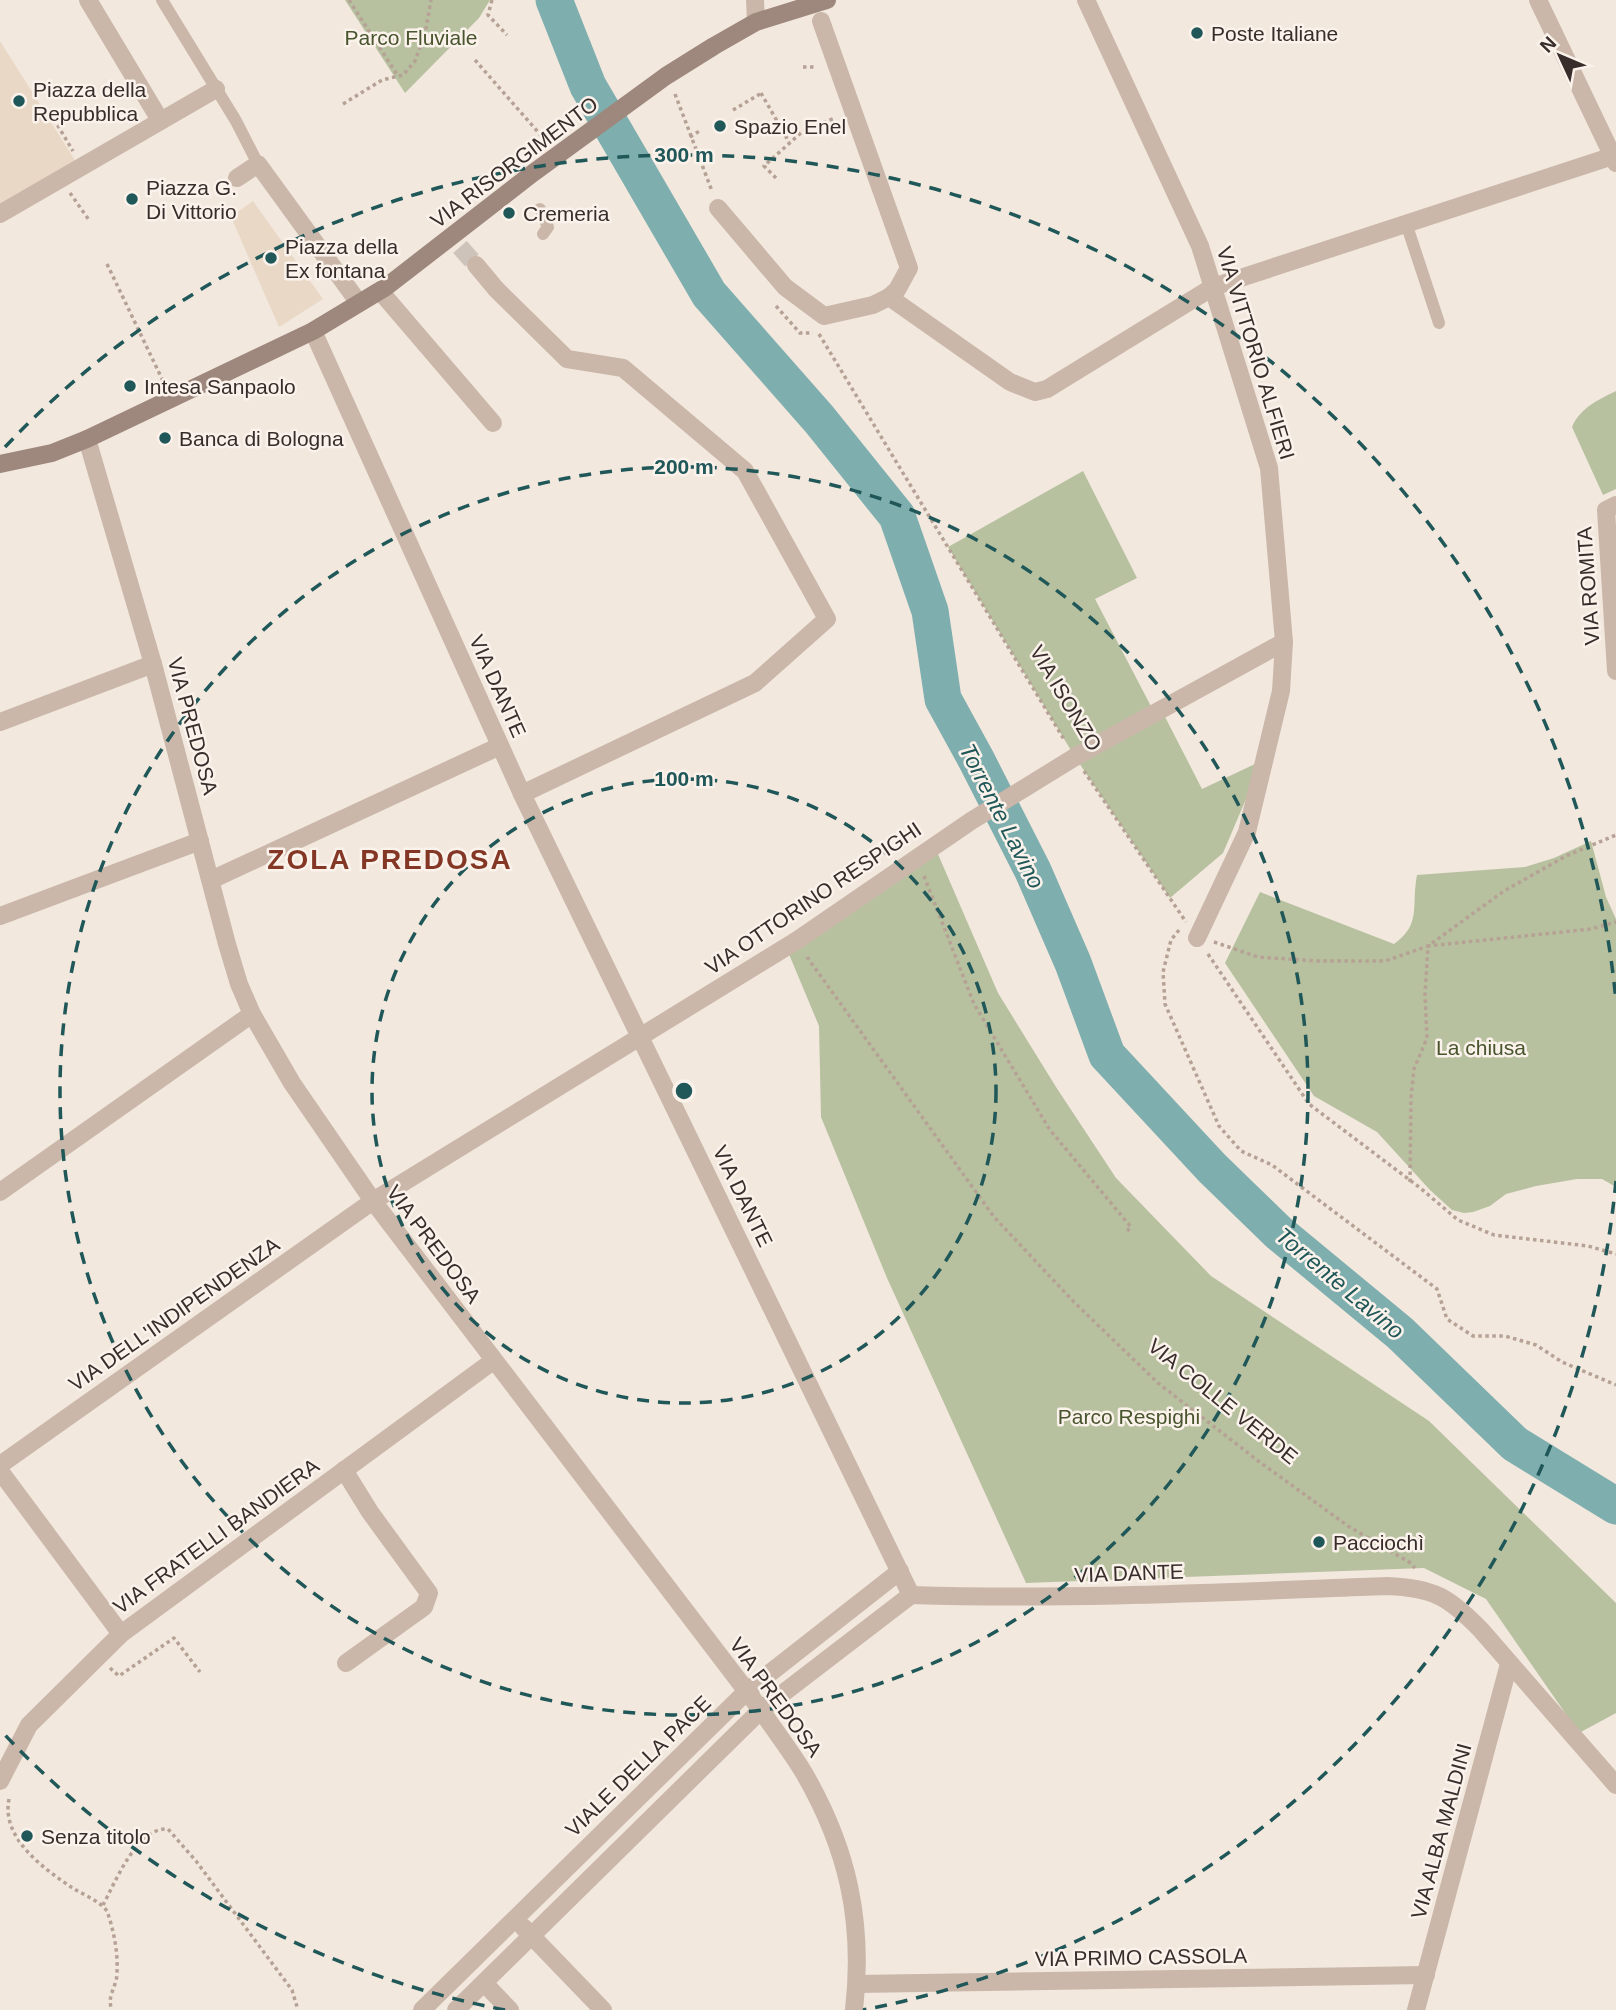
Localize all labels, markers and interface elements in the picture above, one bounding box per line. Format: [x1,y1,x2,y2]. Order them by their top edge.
north arrow [1525,21,1595,91]
place label: Poste Italiane [1211,22,1338,45]
marker: Poste Italiane [1189,25,1205,41]
park label: Parco Fluviale [344,26,478,49]
text: N [1536,32,1560,57]
place label: Piazza della Repubblica [33,78,147,125]
street label: VIA RISORGIMENTO [426,92,602,232]
marker: Piazza della Repubblica [11,93,27,109]
place label: Spazio Enel [734,115,846,138]
marker: Spazio Enel [712,118,728,134]
text: 300 m [654,143,714,166]
place label: Piazza G. Di Vittorio [146,176,237,223]
marker: Piazza G. Di Vittorio [124,191,140,207]
place label: Cremeria [523,202,610,225]
marker: Cremeria [501,205,517,221]
place label: Piazza della Ex fontana [285,235,399,282]
street label: VIA VITTORIO ALFIERI [1213,244,1299,462]
marker: Piazza della Ex fontana [263,250,279,266]
place label: Intesa Sanpaolo [144,375,296,398]
marker: Intesa Sanpaolo [122,378,138,394]
place label: Banca di Bologna [179,427,344,450]
marker: Banca di Bologna [157,430,173,446]
text: 200 m [654,455,714,478]
street label: VIA ROMITA [1572,526,1604,646]
street label: VIA DANTE [465,631,531,741]
street label: VIA ISONZO [1025,641,1107,755]
street label: VIA PREDOSA [164,655,222,797]
water label: Torrente Lavino [954,739,1050,893]
text: 100 m [654,767,714,790]
street label: VIA OTTORINO RESPIGHI [701,817,925,979]
district label: ZOLA PREDOSA [267,844,513,875]
park label: La chiusa [1436,1036,1526,1059]
centre of rings [672,1079,696,1103]
street label: VIA DANTE [709,1142,777,1250]
street label: VIA PREDOSA [382,1181,486,1307]
water label: Torrente Lavino [1271,1222,1409,1344]
street label: VIA DELL'INDIPENDENZA [64,1232,284,1396]
street label: VIA COLLE VERDE [1144,1334,1302,1468]
park label: Parco Respighi [1058,1405,1200,1428]
street label: VIA FRATELLI BANDIERA [109,1454,323,1618]
place label: Pacciochì [1333,1531,1424,1554]
marker: Pacciochì [1311,1534,1327,1550]
street label: VIA DANTE [1074,1560,1184,1586]
street label: VIA PREDOSA [725,1633,827,1761]
street label: VIALE DELLA PACE [561,1691,715,1841]
street label: VIA ALBA MALDINI [1406,1741,1476,1921]
place label: Senza titolo [41,1825,151,1848]
marker: Senza titolo [19,1828,35,1844]
street label: VIA PRIMO CASSOLA [1035,1944,1247,1970]

